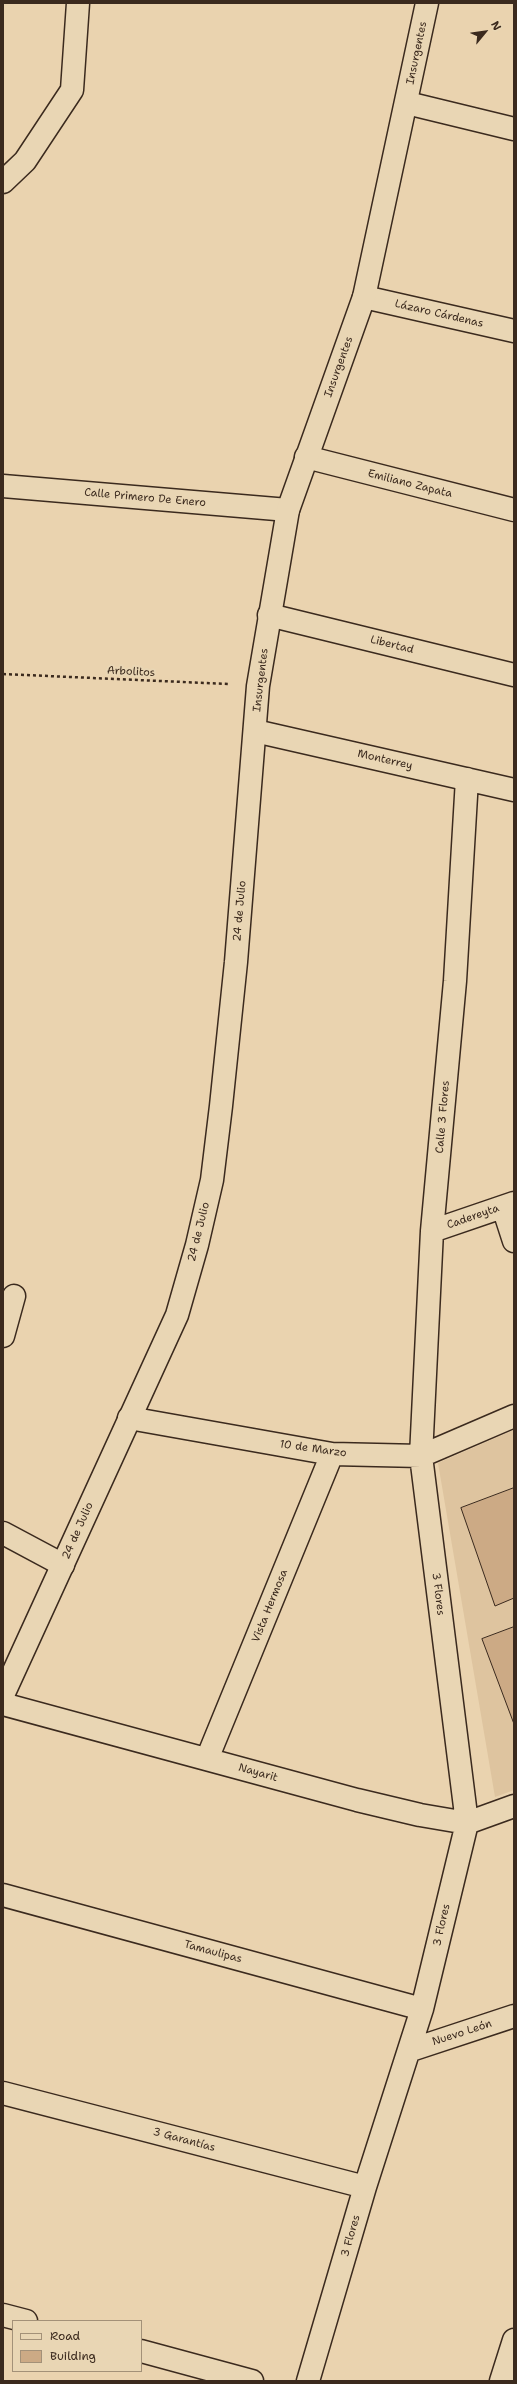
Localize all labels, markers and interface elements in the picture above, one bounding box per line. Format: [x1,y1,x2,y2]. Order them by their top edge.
north arrow [465,12,505,52]
text: N [487,18,505,33]
street label: Insurgentes [404,20,430,86]
street label: Lázaro Cárdenas [393,297,485,331]
street label: Insurgentes [322,335,356,399]
street label: Emiliano Zapata [366,467,454,501]
street label: Calle Primero De Enero [84,486,206,510]
street label: Libertad [369,633,415,657]
street label: Insurgentes [251,647,271,713]
street label: Arbolitos [106,664,156,680]
street label: Monterrey [356,747,414,773]
street label: 24 de Julio [231,880,249,942]
street label: Calle 3 Flores [433,1080,453,1154]
street label: 24 de Julio [185,1201,213,1263]
street label: Cadereyta [445,1202,501,1232]
street label: 10 de Marzo [279,1438,347,1460]
street label: 24 de Julio [60,1500,96,1562]
street label: Vista Hermosa [249,1568,291,1644]
street label: 3 Flores [429,1572,447,1616]
street label: Nayarit [237,1761,279,1785]
street label: 3 Flores [431,1902,453,1948]
street label: Tamaulipas [182,1938,244,1966]
street label: Nuevo León [430,2017,494,2049]
street label: 3 Garantías [151,2125,217,2155]
street label: 3 Flores [339,2213,363,2259]
legend [12,2320,142,2372]
text: Road [50,2328,80,2344]
text: Building [50,2348,96,2364]

